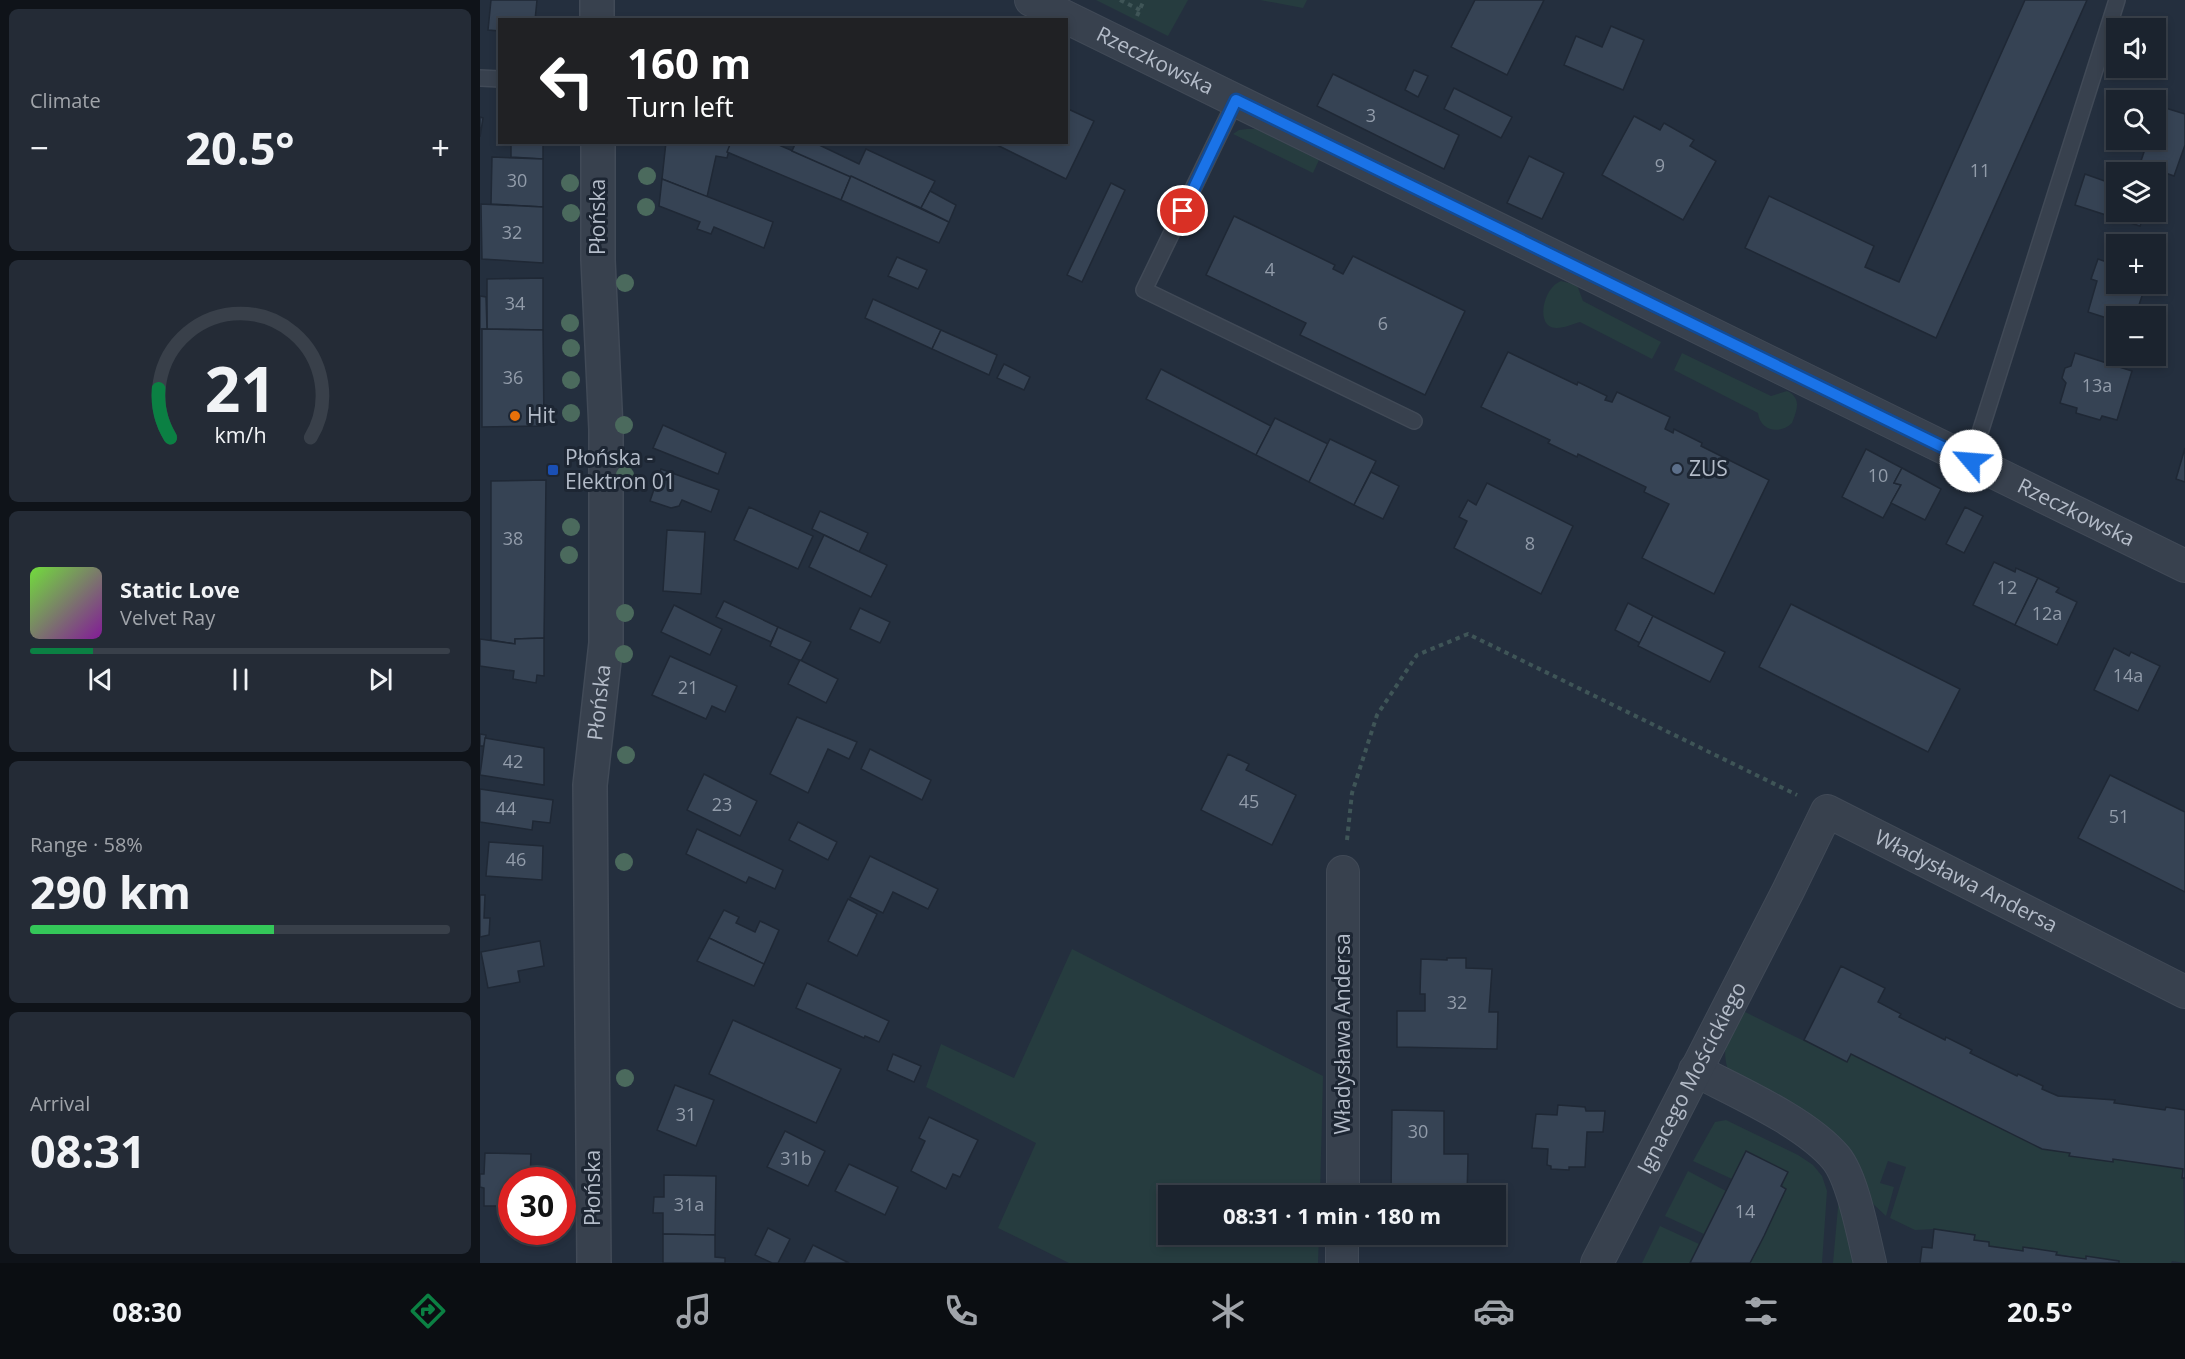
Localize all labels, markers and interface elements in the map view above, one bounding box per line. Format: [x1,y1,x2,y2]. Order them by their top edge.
map controls [2106,18,2166,366]
button: sound [2106,18,2166,78]
street label: Rzeczkowska [1092,19,1219,100]
text: 160 m [627,34,751,91]
icon: left [528,42,606,120]
text: Climate [30,87,101,114]
text: Turn left [627,88,734,125]
button: search [2106,90,2166,150]
house number: 3 [1366,103,1376,127]
text: 20.5° [185,117,295,178]
text: − [30,125,49,170]
text: + [431,125,450,170]
house number: 9 [1655,153,1665,177]
house number: 11 [1970,158,1990,182]
button: layers [2106,162,2166,222]
house number: 30 [507,168,527,192]
street label: Płońska [583,179,611,255]
pin [1157,185,1208,236]
icon: arrive [1166,194,1199,227]
house number: 32 [502,220,522,244]
button: + [2106,234,2166,294]
house number: 4 [1265,257,1275,281]
house number: 34 [505,291,525,315]
button: − [2106,306,2166,366]
house number: 6 [1378,311,1388,335]
text: 21 [204,345,276,430]
house number: 36 [503,365,523,389]
house number: 13a [2082,373,2112,397]
place label: Hit [527,401,555,429]
marker: Hit [508,409,522,423]
text: km/h [214,420,266,449]
position arrow [1939,429,2003,493]
place label: Płońska - Elektron 01 [565,443,676,495]
place label: ZUS [1689,454,1728,482]
marker: ZUS [1670,462,1684,476]
marker: Płońska - Elektron 01 [546,463,560,477]
house number: 10 [1868,463,1888,487]
street label: Rzeczkowska [2013,471,2140,552]
house number: 38 [503,526,523,550]
house number: 8 [1525,531,1535,555]
text: Static Love [120,574,240,604]
house number: 12 [1997,575,2017,599]
house number: 12a [2032,601,2062,625]
text: Velvet Ray [120,604,215,631]
icon: previous [84,663,117,696]
icon: pause [224,663,257,696]
icon: next [364,663,397,696]
street label: Płońska [580,663,616,742]
house number: 14a [2113,663,2143,687]
house number: 21 [678,675,698,699]
house number: 42 [503,749,523,773]
house number: 45 [1239,789,1259,813]
house number: 23 [712,792,732,816]
house number: 44 [496,796,516,820]
house number: 51 [2109,804,2129,828]
street label: Władysława Andersa [1870,823,2063,938]
text: Range · 58% [30,831,143,858]
house number: 46 [506,847,526,871]
text: 290 km [30,861,191,922]
street label: Władysława Andersa [1328,933,1356,1135]
street label: Ignacego Mościckiego [1630,977,1752,1178]
house number: 32 [1447,990,1467,1014]
text: Arrival [30,1090,90,1117]
house number: 31 [676,1102,696,1126]
house number: 30 [1408,1119,1428,1143]
text: 08:31 [30,1120,146,1181]
house number: 31b [780,1146,812,1170]
street label: Płońska [578,1150,606,1226]
speed limit sign: 30 [498,1167,576,1245]
house number: 31a [674,1192,704,1216]
house number: 14 [1735,1199,1755,1223]
text: 08:31 · 1 min · 180 m [1223,1200,1441,1230]
icon: directions [407,1290,449,1332]
icon: music [673,1290,715,1332]
icon: phone [940,1290,982,1332]
icon: climate [1207,1290,1249,1332]
icon: car [1473,1290,1515,1332]
icon: filters [1740,1290,1782,1332]
text: 08:30 [112,1293,182,1330]
text: 20.5° [2007,1293,2073,1330]

